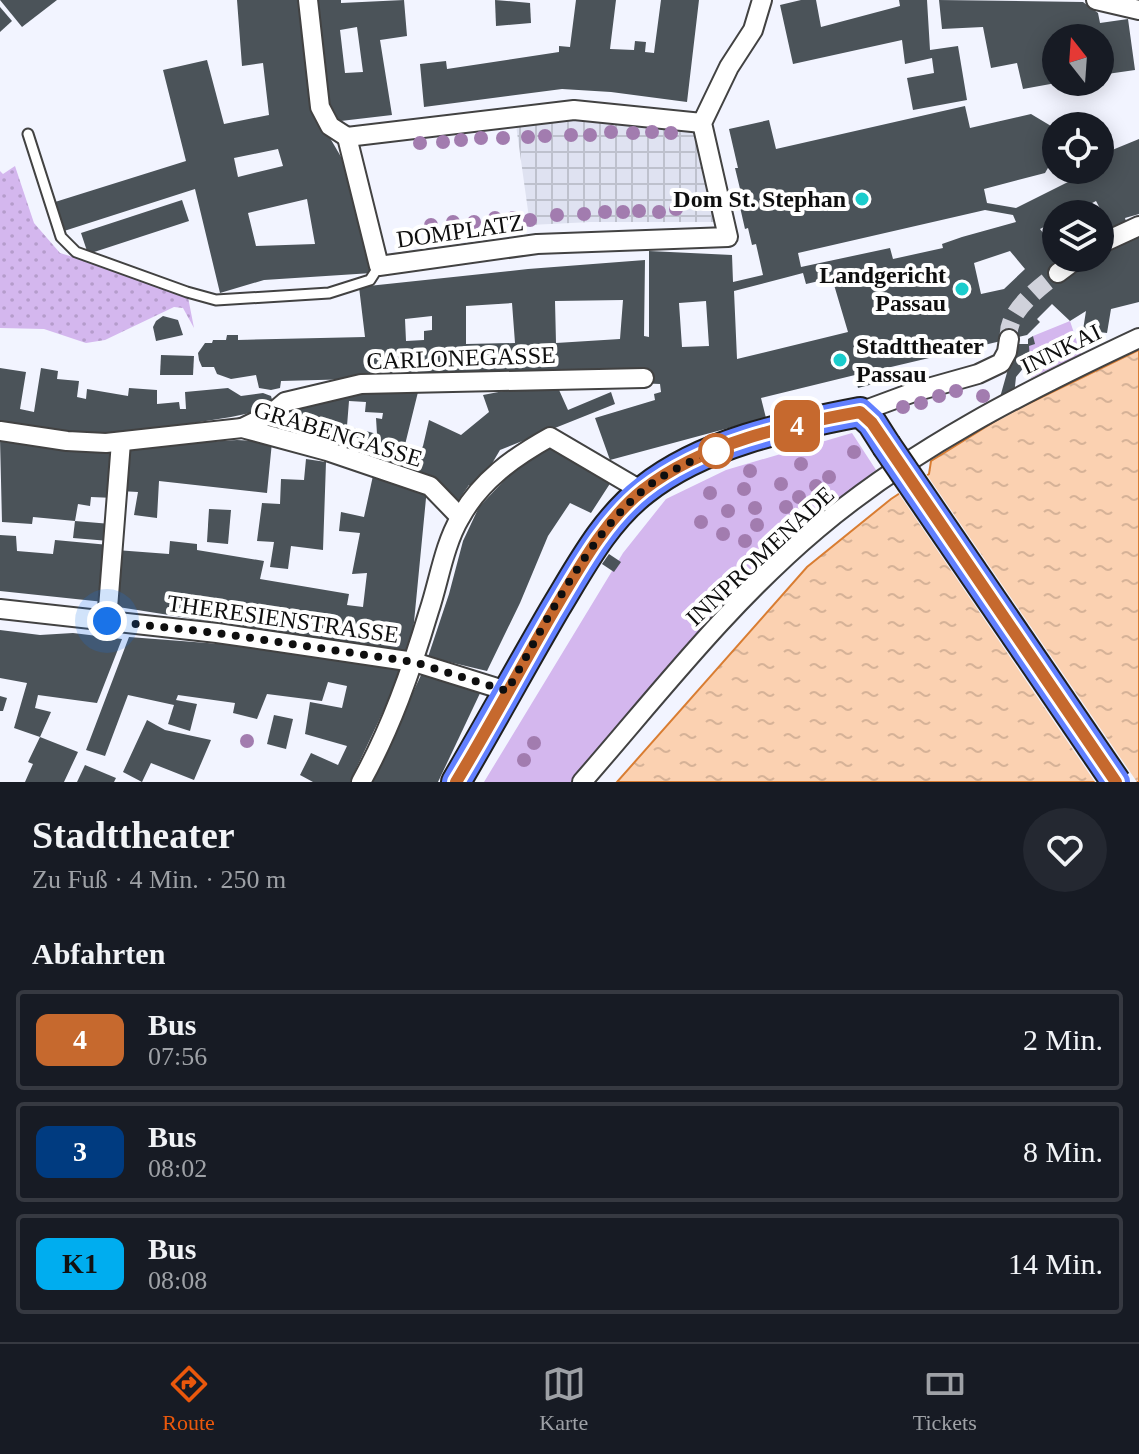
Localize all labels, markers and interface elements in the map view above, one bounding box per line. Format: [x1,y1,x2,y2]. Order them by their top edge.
north arrow [1042,24,1114,96]
map controls [1042,24,1114,272]
button: locate [1042,112,1114,184]
place label: Dom St. Stephan [673,186,846,212]
marker: Dom St. Stephan [853,190,871,208]
button: layers [1042,200,1114,272]
street label: DOMPLATZ [395,209,525,253]
place label: Landgericht Passau [819,262,946,316]
marker: Landgericht Passau [953,280,971,298]
street label: INNKAI [1017,319,1105,379]
place label: Stadttheater Passau [856,333,984,387]
street label: CARLONEGASSE [366,342,556,374]
marker: Stadttheater Passau [831,351,849,369]
street label: GRABENGASSE [251,396,425,472]
line badge: 4 [771,400,823,452]
text: 4 [790,410,804,441]
unlabelled marker [699,434,733,468]
street label: INNPROMENADE [681,481,839,631]
street label: THERESIENSTRASSE [166,590,400,648]
your location [87,601,127,641]
button: heart [1023,808,1107,892]
text: Stadttheater [32,814,235,856]
text: Zu Fuß · 4 Min. · 250 m [32,865,286,894]
text: Abfahrten [32,937,165,970]
text: Bus [148,1008,196,1041]
text: 2 Min. [1023,1023,1103,1056]
text: 4 [73,1024,87,1055]
text: 07:56 [148,1042,207,1071]
text: Bus [148,1120,196,1153]
text: 8 Min. [1023,1135,1103,1168]
text: 3 [73,1136,87,1167]
text: 08:02 [148,1154,207,1183]
text: Bus [148,1232,196,1265]
text: 14 Min. [1008,1247,1103,1280]
text: K1 [62,1248,98,1279]
text: 08:08 [148,1266,207,1295]
tab: Route [162,1362,215,1436]
tab: Karte [539,1362,588,1436]
tab: Tickets [913,1362,977,1436]

